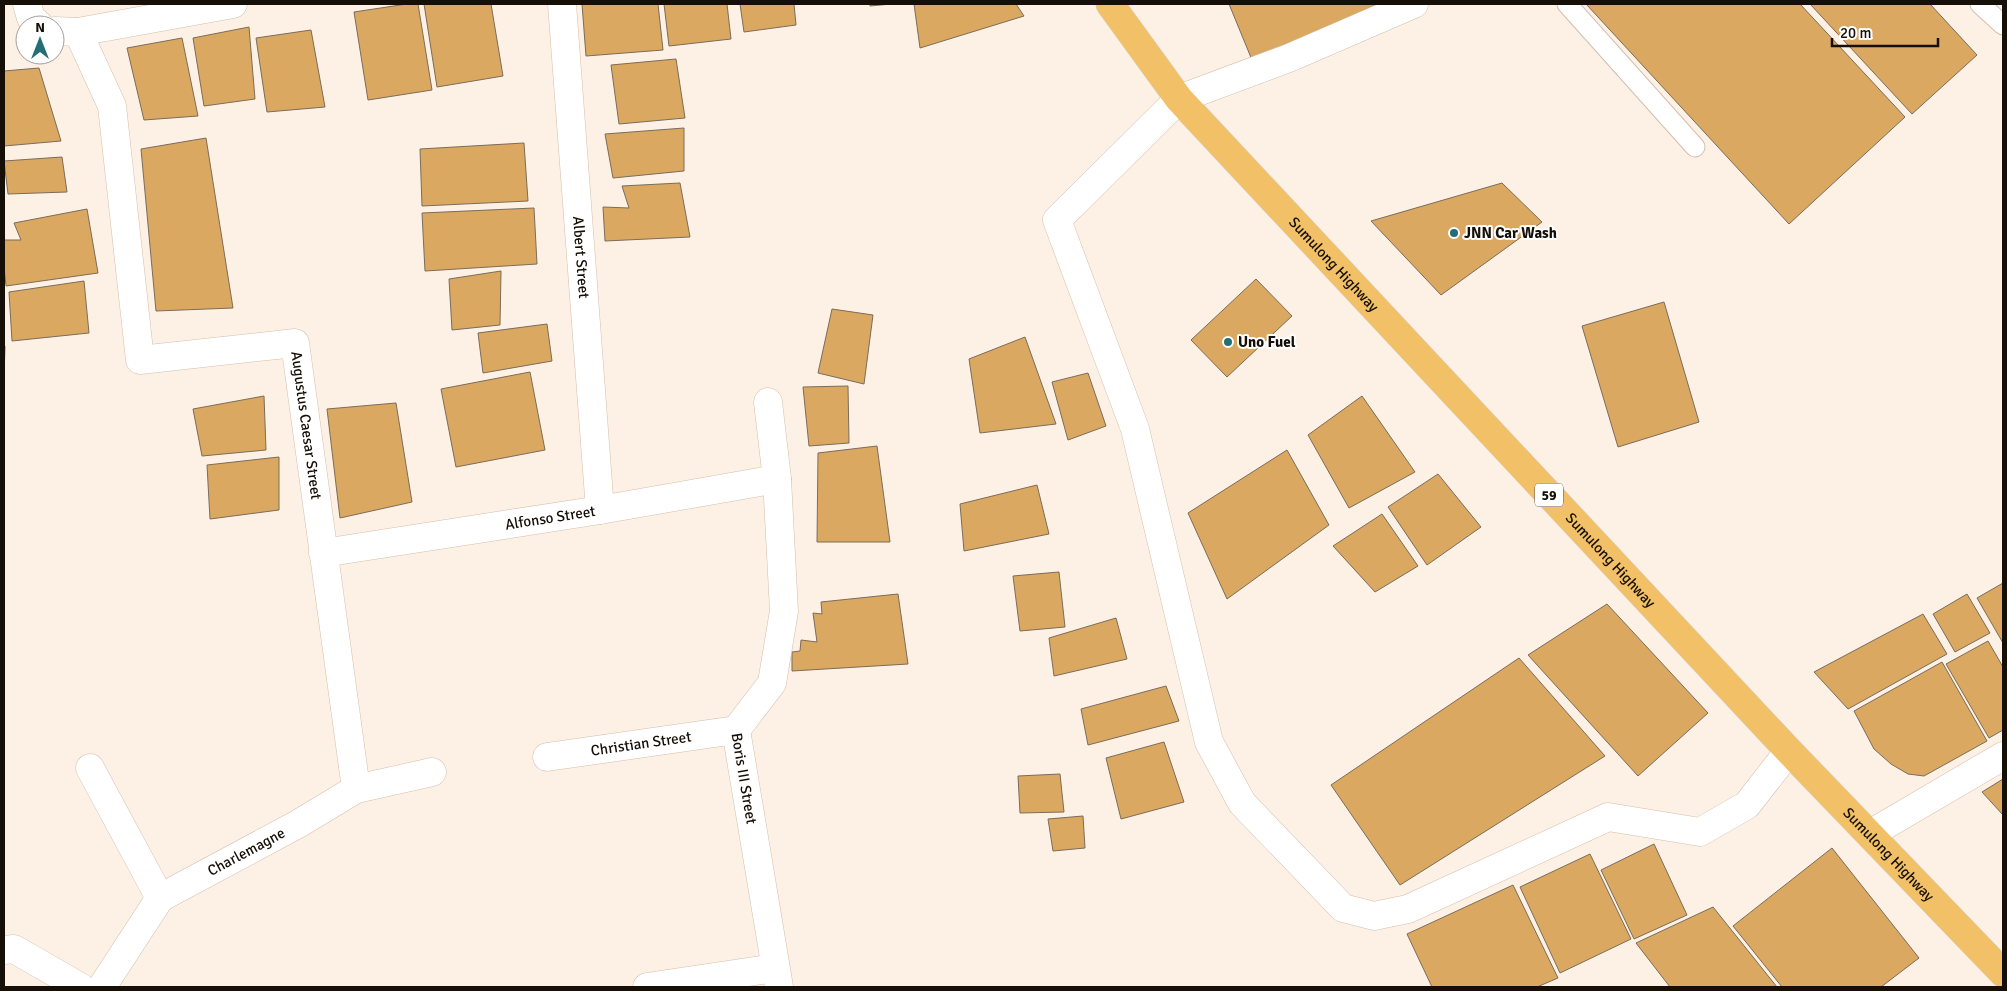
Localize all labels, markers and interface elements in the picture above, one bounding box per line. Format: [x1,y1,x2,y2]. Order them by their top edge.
north arrow [15,15,65,65]
scale bar [1832,15,1938,47]
text: N [35,19,45,36]
text: 20 m [1840,24,1871,42]
street label: Sumulong Highway [1285,213,1383,316]
street label: Albert Street [569,216,593,299]
place label: JNN Car Wash [1464,224,1557,242]
marker: JNN Car Wash [1448,227,1460,239]
place label: Uno Fuel [1238,333,1296,351]
marker: Uno Fuel [1222,336,1234,348]
street label: Augustus Caesar Street [287,350,325,501]
road number: 59 [1535,484,1563,506]
street label: Alfonso Street [504,502,597,534]
street label: Sumulong Highway [1562,509,1659,611]
street label: Christian Street [590,727,692,760]
street label: Boris III Street [728,731,761,825]
street label: Sumulong Highway [1839,804,1938,905]
street label: Charlemagne [204,824,288,880]

